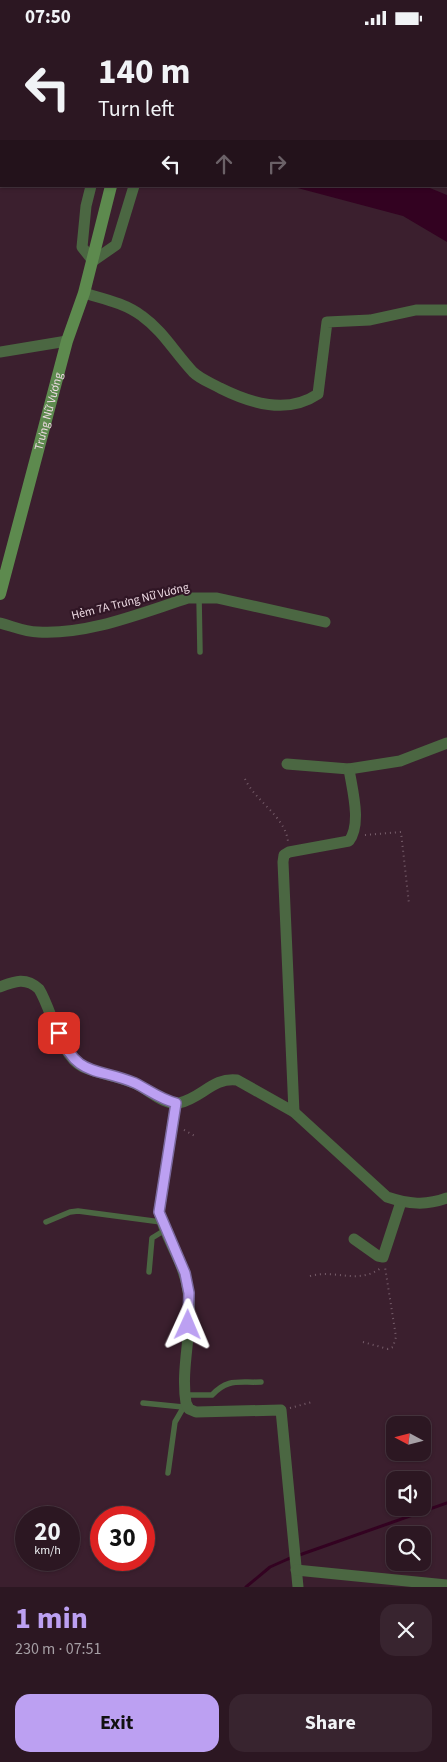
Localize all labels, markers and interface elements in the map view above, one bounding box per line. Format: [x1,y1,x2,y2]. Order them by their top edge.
text: 07:50 [25,4,71,31]
text: 140 m [98,47,190,97]
icon: left [15,55,80,120]
text: Turn left [98,93,174,125]
icon: left [157,150,185,178]
icon: ahead [210,150,238,178]
icon: right [263,150,291,178]
street label: Trưng Nữ Vương [30,371,67,452]
street label: Hẻm 7A Trưng Nữ Vương [69,579,191,624]
pin [38,1012,80,1054]
icon: arrive [45,1019,73,1047]
position arrow [161,1298,213,1350]
north arrow [386,1416,431,1461]
map controls [386,1416,431,1571]
button: sound [386,1471,431,1516]
speed limit sign: 30 [90,1506,155,1571]
text: 20 [34,1514,61,1550]
button: search [386,1526,431,1571]
text: km/h [34,1542,61,1559]
text: 1 min [15,1597,88,1640]
button: close [380,1604,432,1656]
text: 230 m · 07:51 [15,1638,102,1660]
button: Exit [15,1694,219,1752]
button: Share [229,1694,432,1752]

